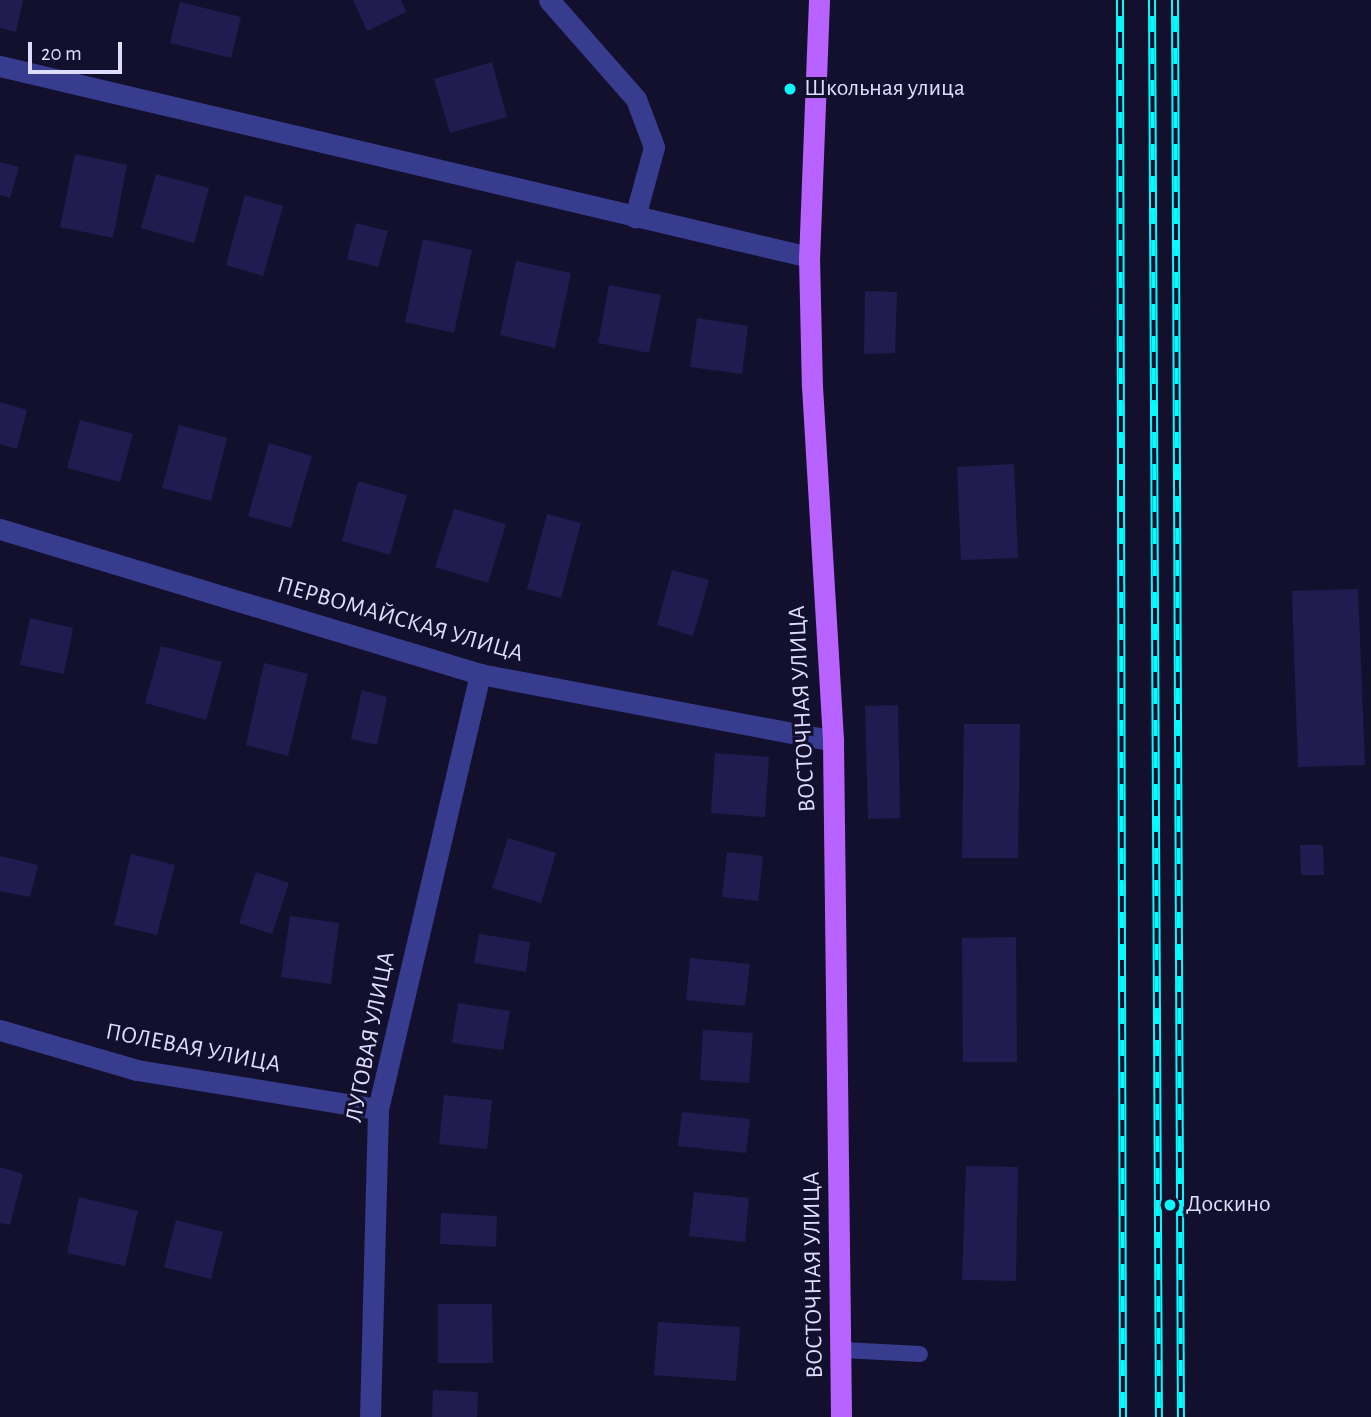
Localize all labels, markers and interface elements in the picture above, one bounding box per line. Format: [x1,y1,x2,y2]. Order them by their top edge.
scale bar [32,28,126,72]
text: 20 m [41,43,82,64]
place label: Школьная улица [804,75,965,103]
marker: Школьная улица [782,81,798,97]
street label: ПЕРВОМАЙСКАЯ УЛИЦА [273,571,527,669]
street label: ВОСТОЧНАЯ УЛИЦА [783,605,823,813]
street label: ЛУГОВАЯ УЛИЦА [340,949,402,1125]
street label: ПОЛЕВАЯ УЛИЦА [103,1018,283,1080]
street label: ВОСТОЧНАЯ УЛИЦА [798,1171,830,1379]
place label: Доскино [1186,1191,1271,1219]
marker: Доскино [1160,1195,1180,1215]

